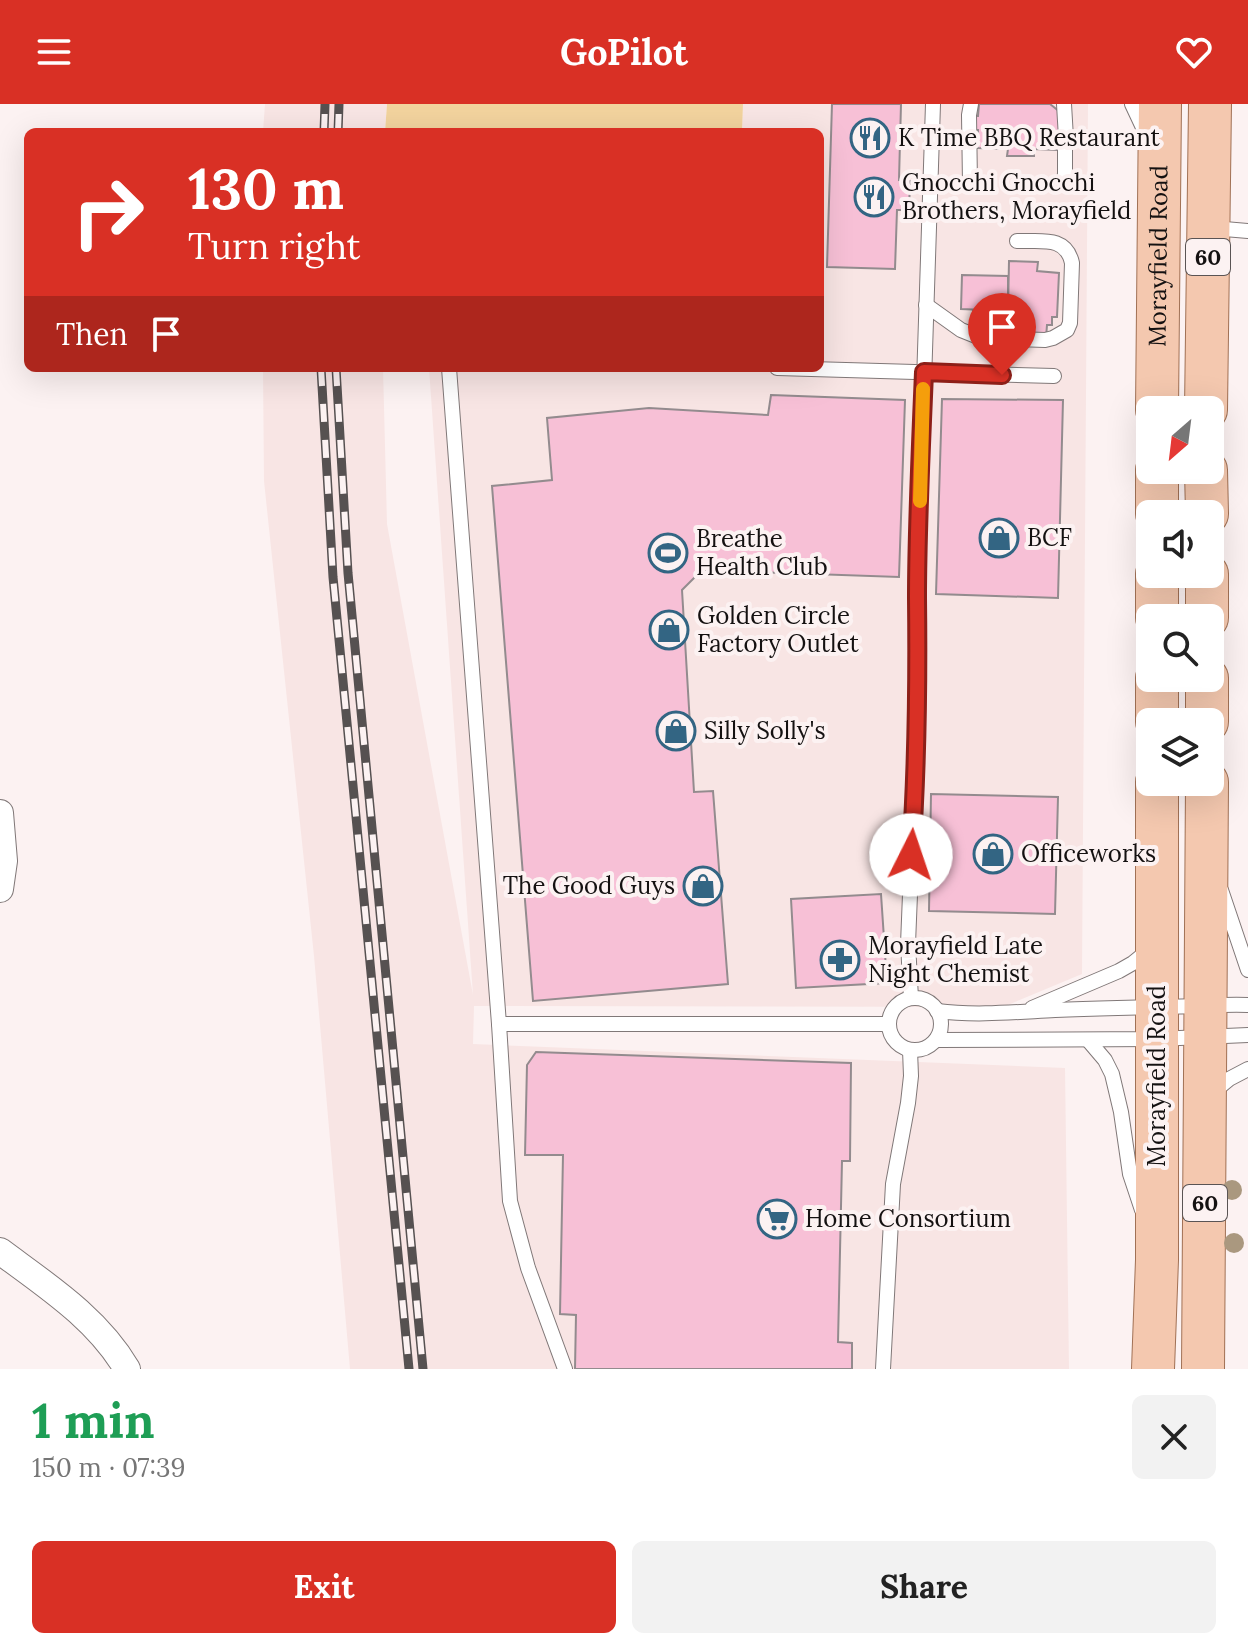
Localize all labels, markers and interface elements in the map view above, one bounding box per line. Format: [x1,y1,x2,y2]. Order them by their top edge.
text: GoPilot [560,29,688,75]
icon: menu [32,30,76,74]
icon: heart [1172,30,1216,74]
restaurant icon: K Time BBQ Restaurant [849,117,891,159]
place label: K Time BBQ Restaurant [898,122,1160,153]
text: 130 m [188,153,344,224]
icon: right [56,160,160,264]
street label: Morayfield Road [1142,165,1174,347]
place label: Gnocchi Gnocchi Brothers, Morayfield [902,167,1131,226]
restaurant icon: Gnocchi Gnocchi Brothers, Morayfield [853,176,895,218]
text: Turn right [188,223,361,269]
road number: 60 [1186,239,1230,275]
pin [968,293,1036,375]
icon: arrive [980,305,1024,349]
icon: arrive [144,312,188,356]
text: Then [56,315,128,353]
north arrow [1136,396,1224,484]
map controls [1136,396,1224,796]
button: sound [1136,500,1224,588]
shop icon: BCF [978,517,1020,559]
place label: BCF [1027,522,1072,553]
place label: Breathe Health Club [696,523,828,582]
sports icon: Breathe Health Club [647,532,689,574]
place label: Golden Circle Factory Outlet [697,600,859,659]
button: search [1136,604,1224,692]
shop icon: Golden Circle Factory Outlet [648,609,690,651]
button: layers [1136,708,1224,796]
shop icon: Silly Solly's [655,710,697,752]
place label: Silly Solly's [704,715,826,746]
position arrow [869,813,953,897]
shop icon: Officeworks [972,833,1014,875]
place label: Officeworks [1021,838,1156,869]
shop icon: The Good Guys [682,865,724,907]
place label: The Good Guys [503,870,675,901]
place label: Morayfield Late Night Chemist [868,930,1043,989]
pharmacy icon: Morayfield Late Night Chemist [819,939,861,981]
street label: Morayfield Road [1141,985,1172,1167]
road number: 60 [1183,1185,1227,1221]
supermarket icon: Home Consortium [756,1198,798,1240]
place label: Home Consortium [805,1203,1011,1234]
text: 1 min [32,1390,155,1451]
button: close [1132,1395,1216,1479]
text: 150 m · 07:39 [32,1451,186,1484]
button: Exit [32,1541,616,1633]
button: Share [632,1541,1216,1633]

